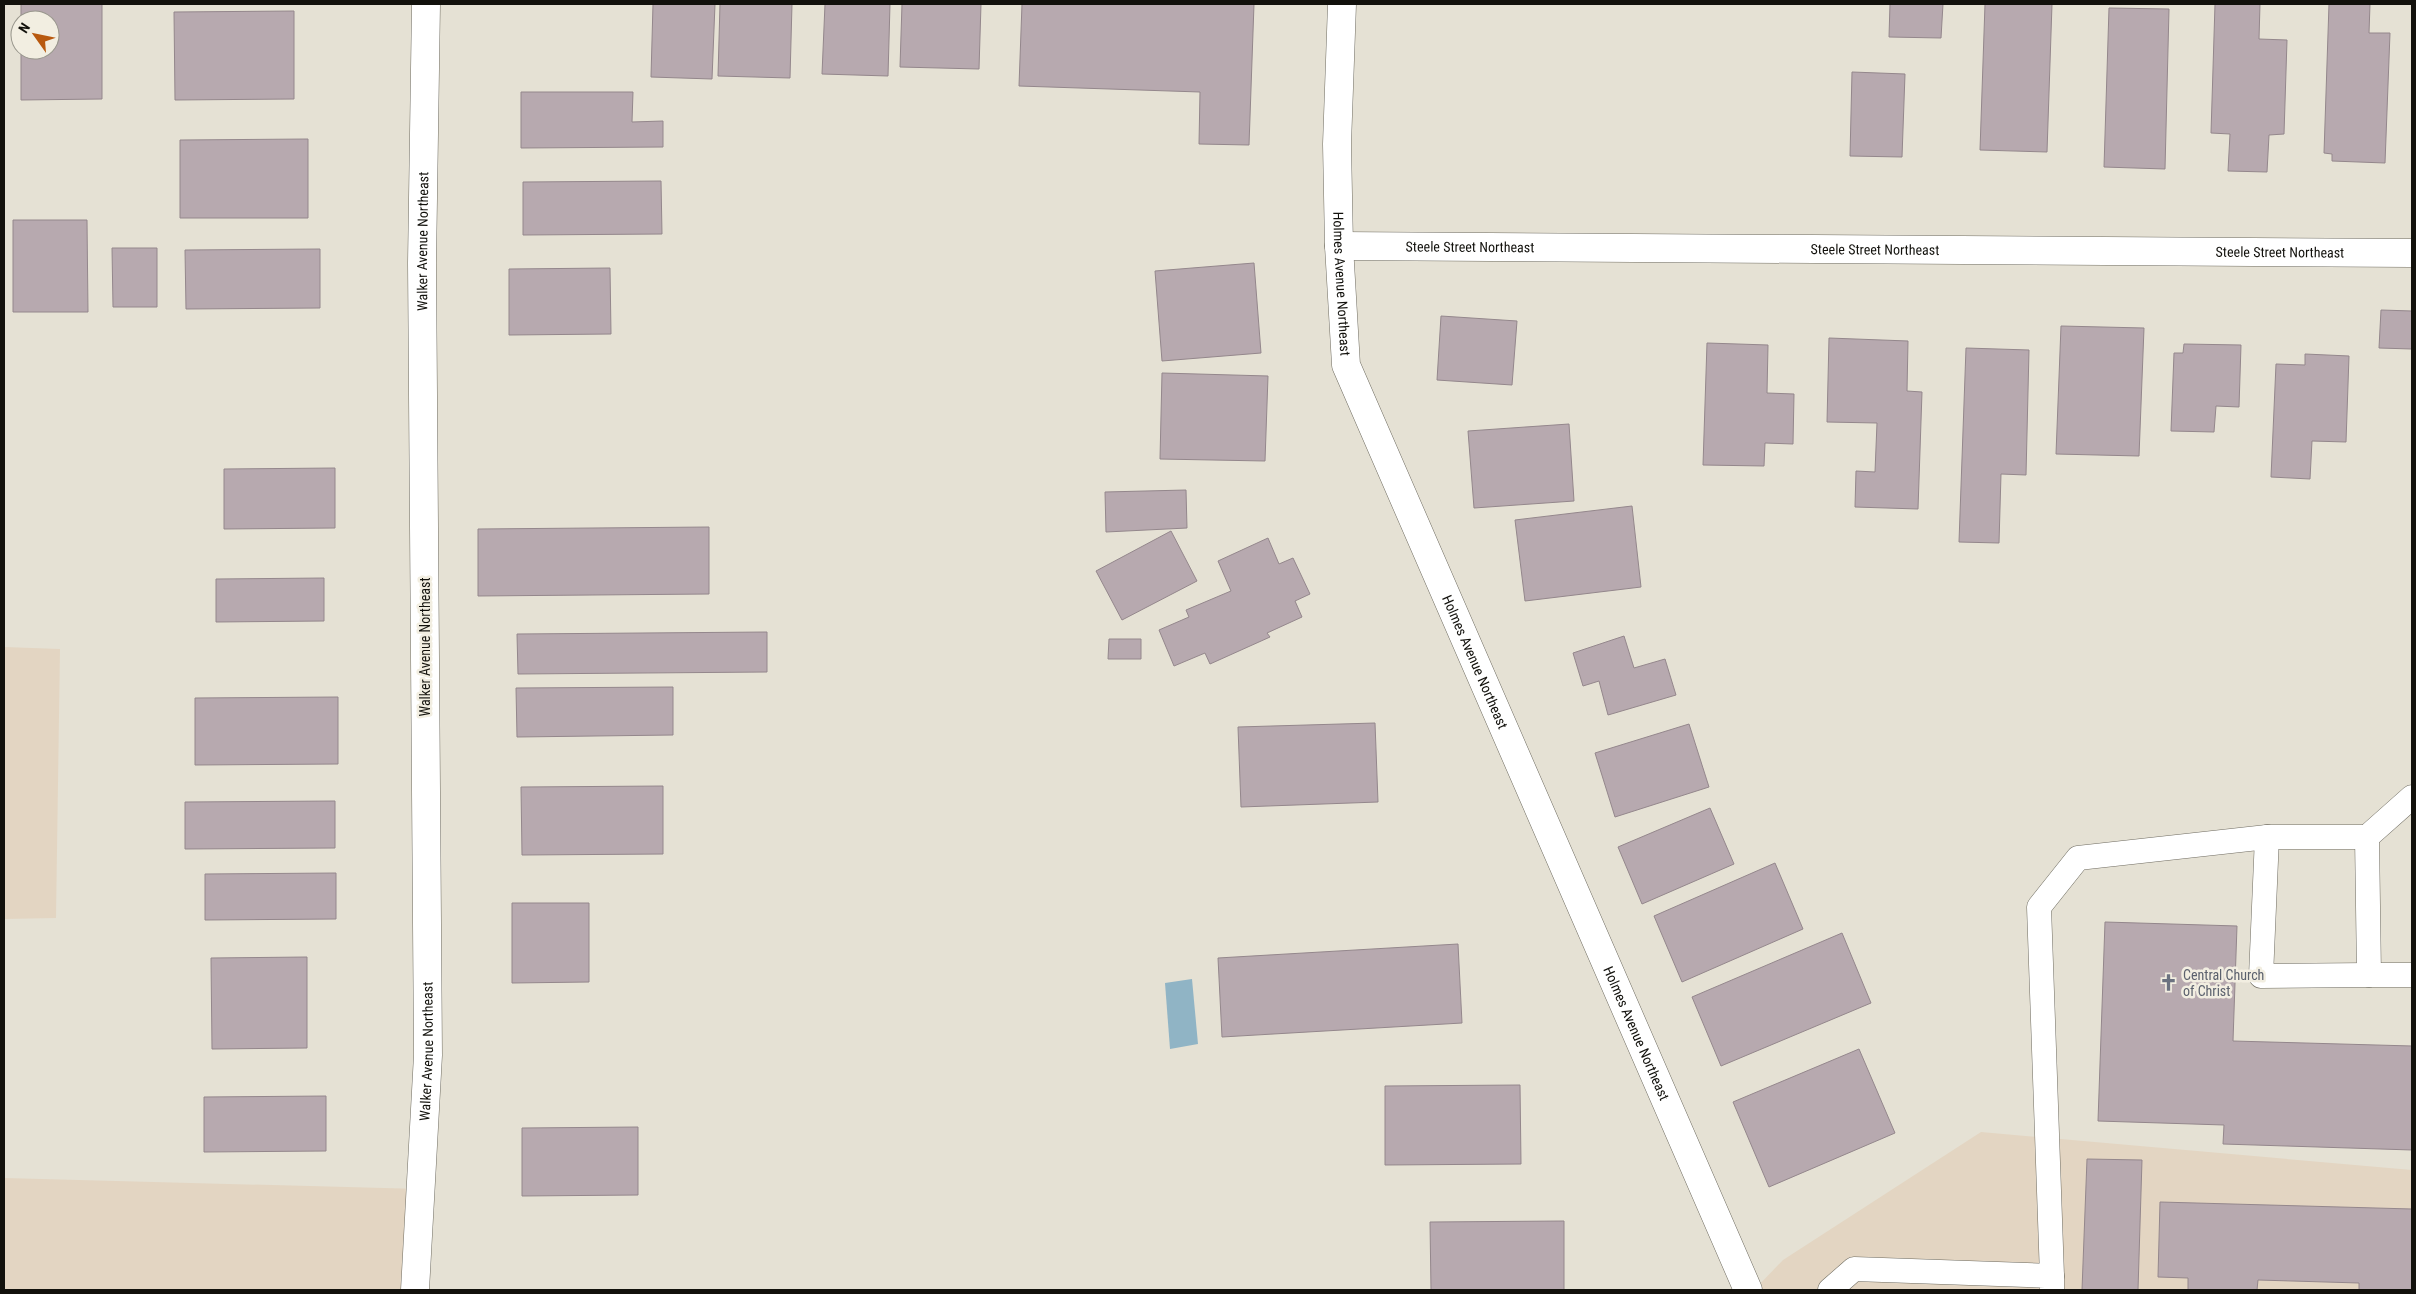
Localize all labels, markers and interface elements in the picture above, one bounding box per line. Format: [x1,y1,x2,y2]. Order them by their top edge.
north arrow [10,10,60,60]
text: N [15,20,33,36]
street label: Walker Avenue Northeast [414,172,431,311]
street label: Holmes Avenue Northeast [1330,212,1353,356]
street label: Steele Street Northeast [1406,238,1534,255]
street label: Steele Street Northeast [1811,241,1939,258]
street label: Steele Street Northeast [2216,244,2344,261]
street label: Walker Avenue Northeast [417,577,433,717]
street label: Holmes Avenue Northeast [1439,593,1511,731]
street label: Holmes Avenue Northeast [1600,964,1673,1103]
place label: Central Church of Christ [2183,967,2264,999]
church icon: Central Church of Christ [2159,973,2179,993]
street label: Walker Avenue Northeast [416,982,436,1121]

